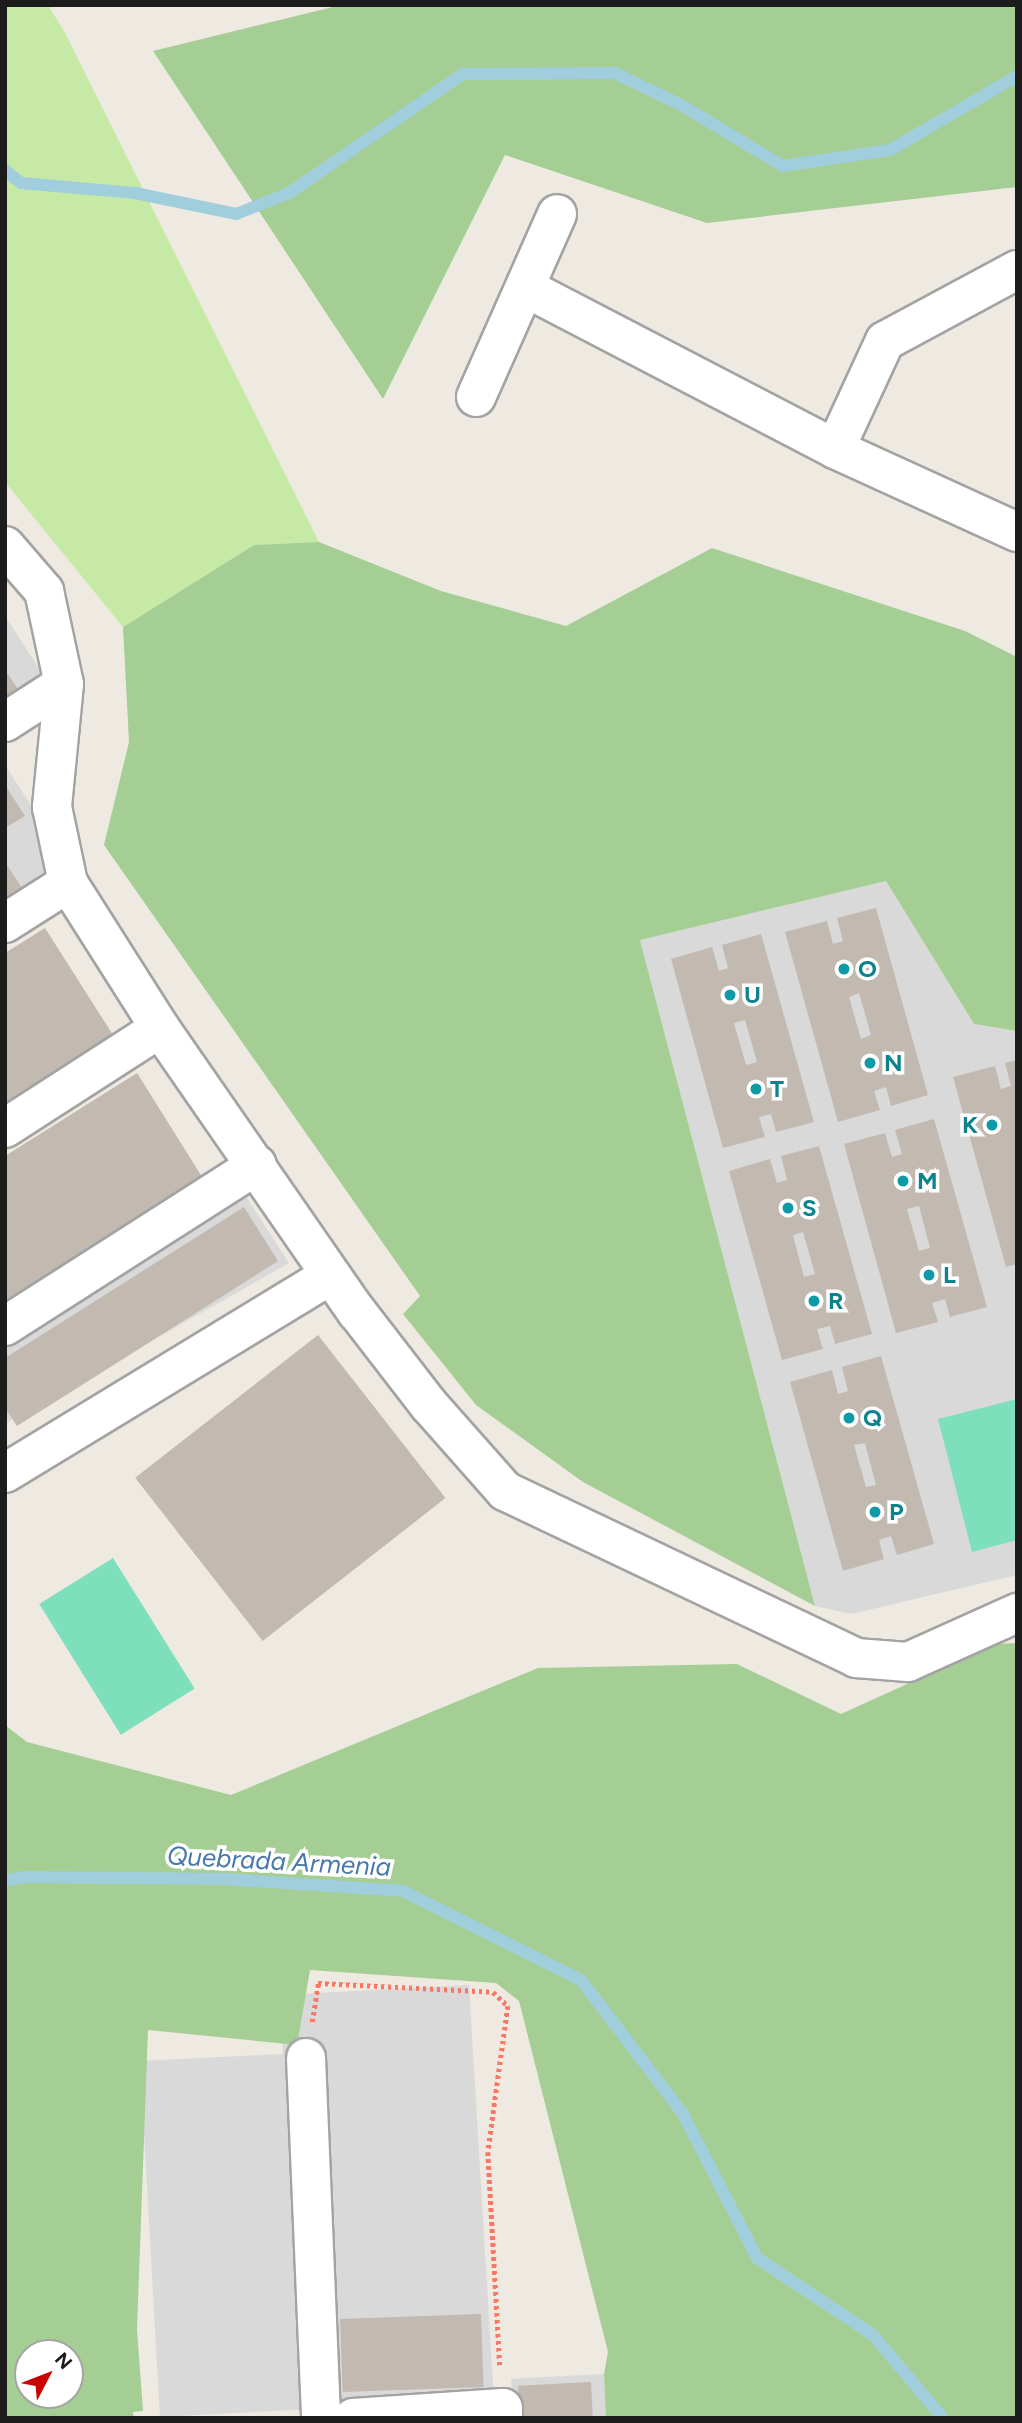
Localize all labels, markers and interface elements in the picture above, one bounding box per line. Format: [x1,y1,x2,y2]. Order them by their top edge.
place label: O [858,955,877,983]
marker: O [836,961,852,977]
place label: U [744,981,761,1009]
marker: U [722,987,738,1003]
place label: N [884,1049,903,1077]
marker: N [862,1055,878,1071]
place label: T [770,1075,784,1103]
marker: T [748,1081,764,1097]
place label: K [962,1111,978,1139]
marker: K [984,1117,1000,1133]
place label: M [917,1167,938,1195]
marker: M [895,1173,911,1189]
place label: S [802,1194,817,1222]
marker: S [780,1200,796,1216]
place label: L [943,1261,956,1289]
marker: L [921,1267,937,1283]
place label: R [828,1287,843,1315]
marker: R [806,1293,822,1309]
place label: Q [863,1404,882,1432]
marker: Q [841,1410,857,1426]
place label: P [889,1498,903,1526]
marker: P [867,1504,883,1520]
water label: Quebrada Armenia [166,1841,392,1883]
north arrow [14,2339,84,2409]
text: N [50,2348,77,2374]

